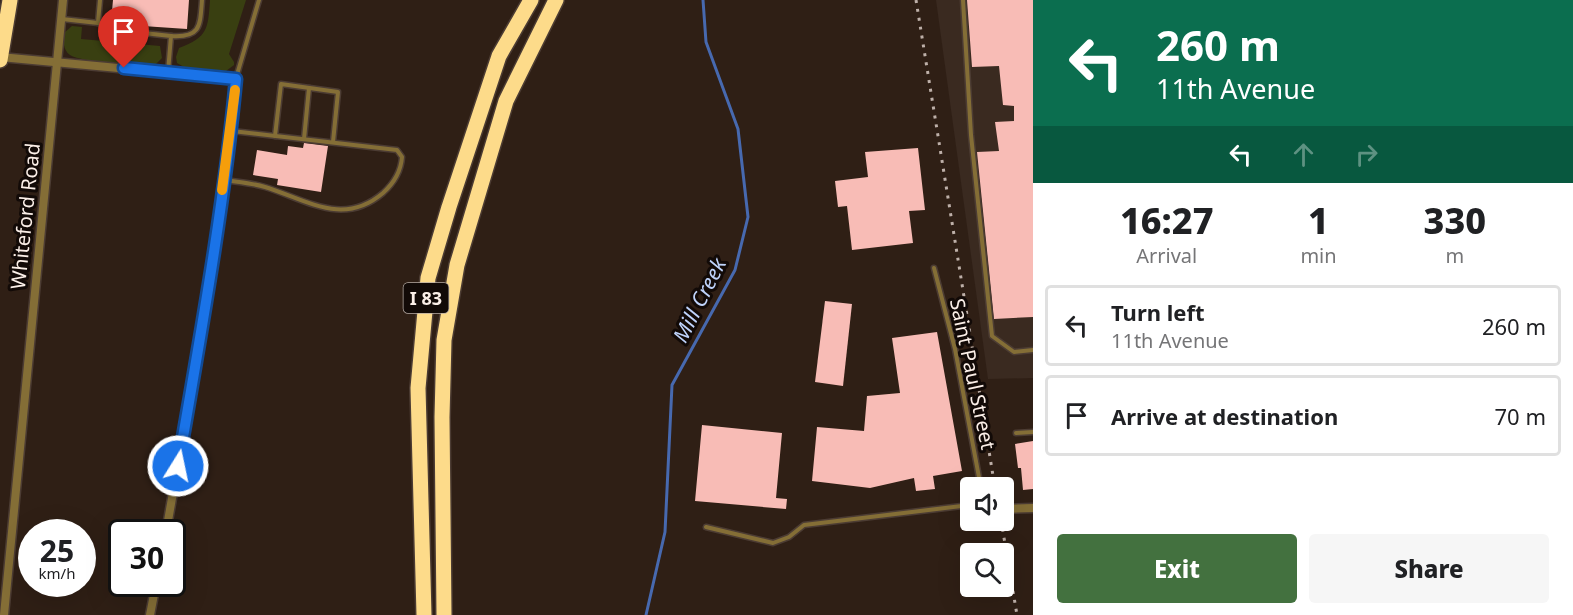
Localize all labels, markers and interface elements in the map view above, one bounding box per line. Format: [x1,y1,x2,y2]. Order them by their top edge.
pin [98,6,149,68]
icon: arrive [107,15,140,48]
text: 260 m [1156,16,1280,73]
icon: left [1057,24,1135,102]
text: 11th Avenue [1156,70,1315,107]
icon: left [1224,138,1257,171]
icon: ahead [1287,138,1320,171]
icon: right [1350,138,1383,171]
street label: Whiteford Road [4,141,46,291]
text: 16:27 [1120,196,1213,245]
text: 1 [1308,196,1329,245]
text: 330 [1424,196,1486,245]
text: Arrival [1136,242,1197,269]
text: min [1300,242,1337,269]
text: m [1445,242,1464,269]
water label: Mill Creek [666,252,733,347]
road number: I 83 [404,283,448,313]
street label: Saint Paul Street [944,296,1002,452]
text: Turn left [1111,297,1205,327]
icon: left [1060,309,1093,342]
text: 260 m [1482,311,1546,341]
text: 11th Avenue [1111,327,1229,354]
icon: arrive [1060,399,1093,432]
text: Arrive at destination [1111,401,1338,431]
text: 70 m [1495,401,1546,431]
position arrow [146,434,210,498]
map controls [960,477,1014,597]
button: sound [960,477,1014,531]
speed limit sign: 30 [108,519,186,597]
text: 25 [40,530,74,571]
button: Exit [1057,534,1297,603]
button: Share [1309,534,1549,603]
button: search [960,543,1014,597]
text: km/h [39,563,75,583]

